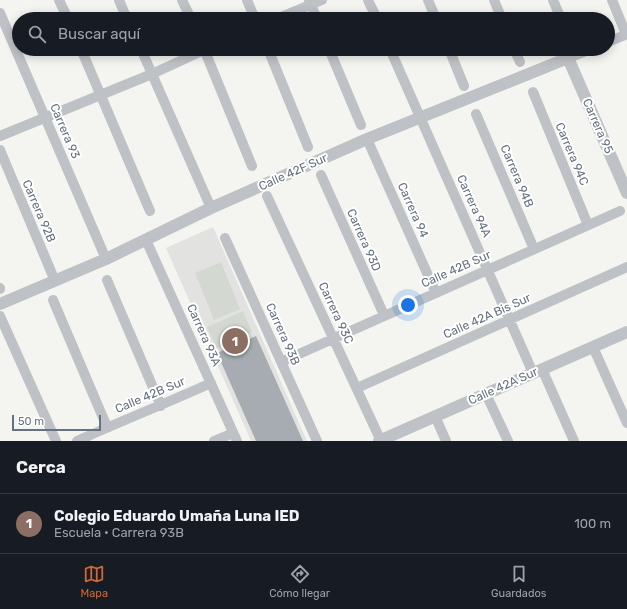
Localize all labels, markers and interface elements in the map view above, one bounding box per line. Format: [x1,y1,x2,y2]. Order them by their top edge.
search box [12,12,615,56]
icon: search [26,23,48,45]
text: Buscar aquí [58,25,140,43]
street label: Carrera 95 [580,96,616,156]
street label: Carrera 93 [47,101,83,161]
street label: Carrera 94C [553,121,591,187]
street label: Carrera 94B [498,143,536,209]
street label: Calle 42F Sur [257,150,330,193]
street label: Carrera 94A [454,173,494,239]
street label: Carrera 92B [20,178,58,244]
street label: Carrera 94 [395,180,432,240]
street label: Carrera 93D [344,207,384,273]
street label: Calle 42B Sur [419,247,493,291]
street label: Carrera 93C [316,280,356,346]
street label: Calle 42A Bis Sur [441,290,533,342]
your location [398,295,418,315]
street label: Carrera 93B [263,301,303,367]
street label: Carrera 93A [184,302,224,368]
pin: 1 [222,326,248,356]
street label: Calle 42A Sur [466,364,540,408]
street label: Calle 42B Sur [113,374,188,416]
scale bar [12,413,101,432]
text: 50 m [18,415,44,428]
text: Cerca [16,457,66,477]
text: Colegio Eduardo Umaña Luna IED [54,507,300,525]
text: 1 [26,516,32,531]
text: 100 m [574,516,611,531]
text: Escuela · Carrera 93B [54,525,184,540]
tab: Mapa [81,563,108,600]
tab: Cómo llegar [269,563,330,600]
tab: Guardados [491,563,546,600]

